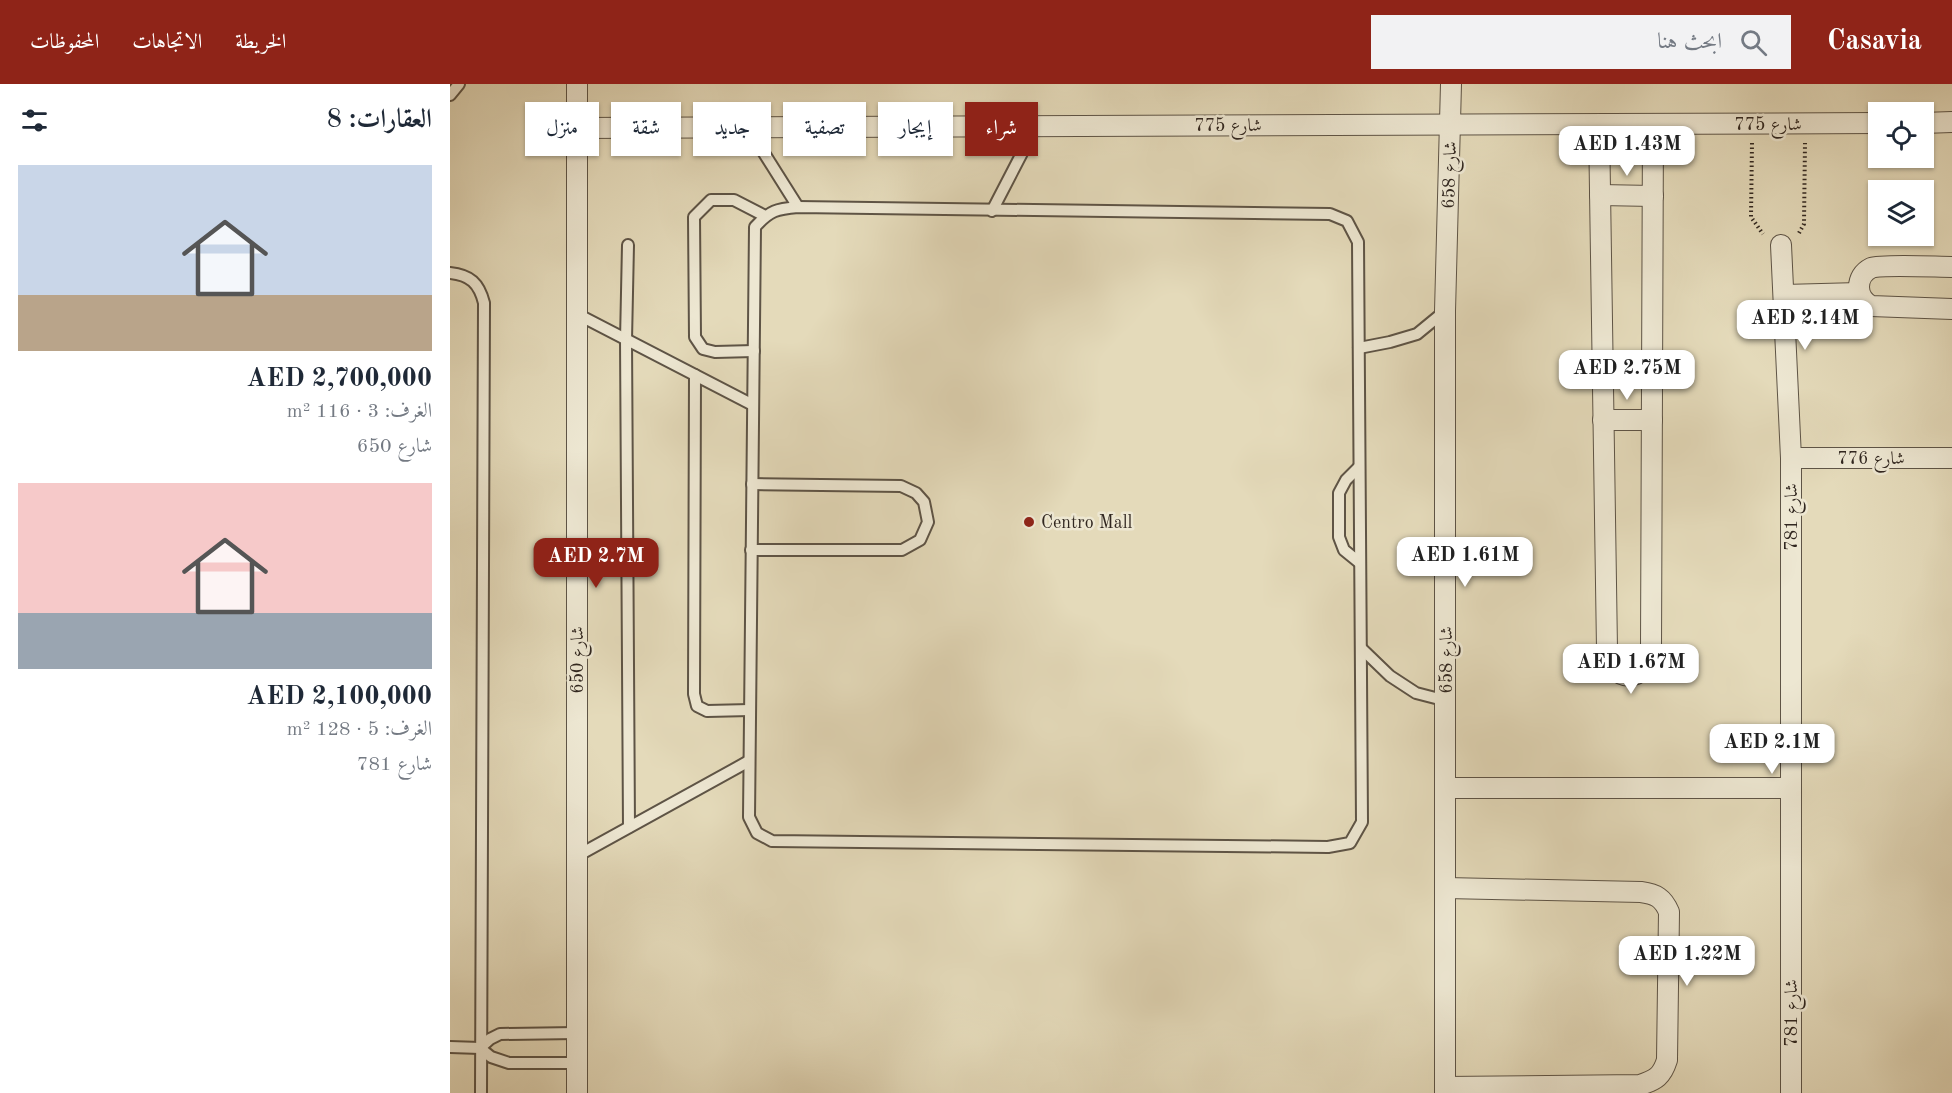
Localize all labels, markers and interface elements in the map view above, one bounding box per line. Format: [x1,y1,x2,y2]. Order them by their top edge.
search box [1371,15,1791,69]
icon: search [1737,26,1770,59]
text: Casavia [1827,28,1922,56]
text: ابحث هنا [1657,31,1722,53]
text: المحفوظات [30,32,99,53]
text: الاتجاهات [132,32,202,53]
text: الخريطة [235,32,286,53]
chip: منزل [525,102,599,156]
chip: شقة [611,102,681,156]
chip: جديد [693,102,771,156]
chip: تصفية [783,102,866,156]
chip: إيجار [878,102,953,156]
chip: شراء [965,102,1038,156]
map controls [1868,102,1934,246]
button: locate [1868,102,1934,168]
icon: filters [18,104,51,137]
text: العقارات: 8 [327,107,432,133]
street label: شارع 775 [1734,116,1802,139]
street label: شارع 775 [1194,117,1262,140]
pin: AED 1.43M [1558,126,1696,177]
text: AED 1.43M [1573,135,1681,155]
street label: شارع 658 [1440,141,1465,209]
button: layers [1868,180,1934,246]
icon: home [171,204,279,312]
pin: AED 2.14M [1736,300,1874,351]
text: AED 2.14M [1751,309,1859,329]
pin: AED 2.75M [1558,350,1696,401]
text: AED 2.75M [1573,359,1681,379]
text: AED 2,700,000 [247,366,432,392]
text: الغرف: 3 · 116 m² [287,402,432,422]
text: شارع 650 [357,437,432,457]
street label: شارع 776 [1837,450,1905,473]
street label: شارع 781 [1783,483,1806,551]
place label: Centro Mall [1041,514,1133,532]
marker: Centro Mall [1022,515,1036,529]
icon: home [171,522,279,630]
pin: AED 1.61M [1396,537,1534,588]
pin: AED 2.7M [534,538,658,589]
text: AED 1.61M [1411,546,1519,566]
text: AED 2.7M [548,547,644,567]
street label: شارع 650 [569,626,592,694]
street label: شارع 658 [1438,626,1461,694]
pin: AED 1.67M [1562,644,1700,695]
text: AED 1.67M [1577,653,1685,673]
text: AED 2,100,000 [247,684,432,710]
text: الغرف: 5 · 128 m² [287,720,432,740]
pin: AED 2.1M [1710,724,1834,775]
text: AED 2.1M [1724,733,1820,753]
text: شارع 781 [357,755,432,775]
pin: AED 1.22M [1618,936,1756,987]
text: AED 1.22M [1633,945,1741,965]
street label: شارع 781 [1783,979,1806,1047]

